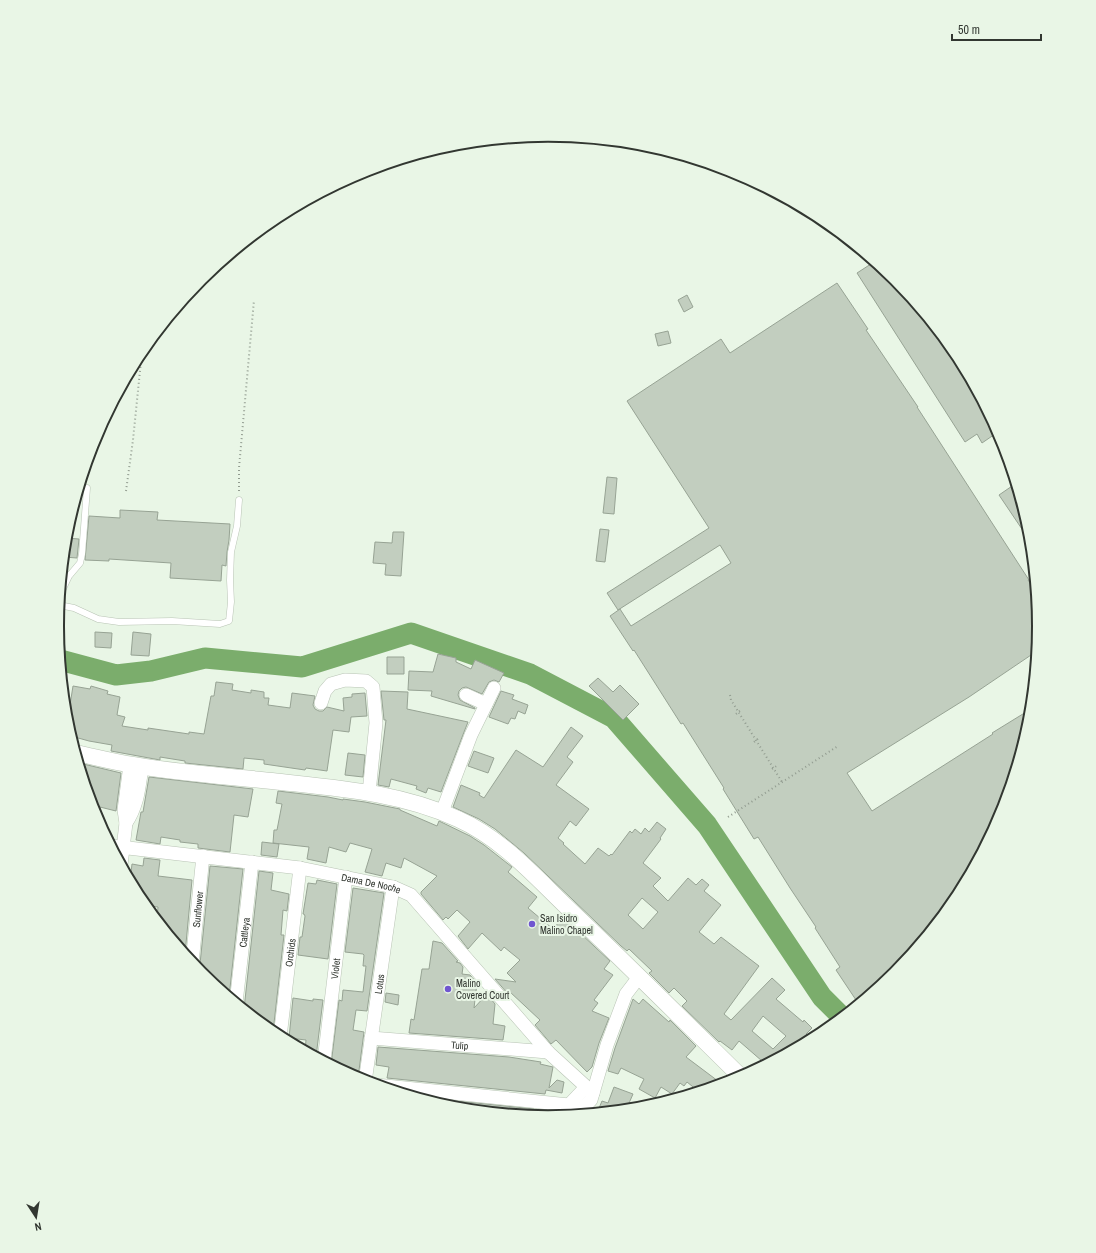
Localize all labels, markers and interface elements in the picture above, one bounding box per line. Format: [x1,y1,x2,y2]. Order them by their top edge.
scale bar [952,16,1041,42]
text: 50 m [958,22,980,38]
street label: Dama De Noche [340,870,403,896]
street label: Sunflower [189,890,206,928]
place label: San Isidro Malino Chapel [540,912,593,937]
street label: Cattleya [236,916,252,948]
marker: San Isidro Malino Chapel [527,919,537,929]
street label: Orchids [282,938,298,968]
street label: Violet [327,957,343,980]
street label: Lotus [371,973,387,995]
place label: Malino Covered Court [456,977,510,1002]
marker: Malino Covered Court [443,984,453,994]
street label: Tulip [450,1038,469,1052]
north arrow [16,1197,56,1237]
text: N [33,1219,43,1234]

